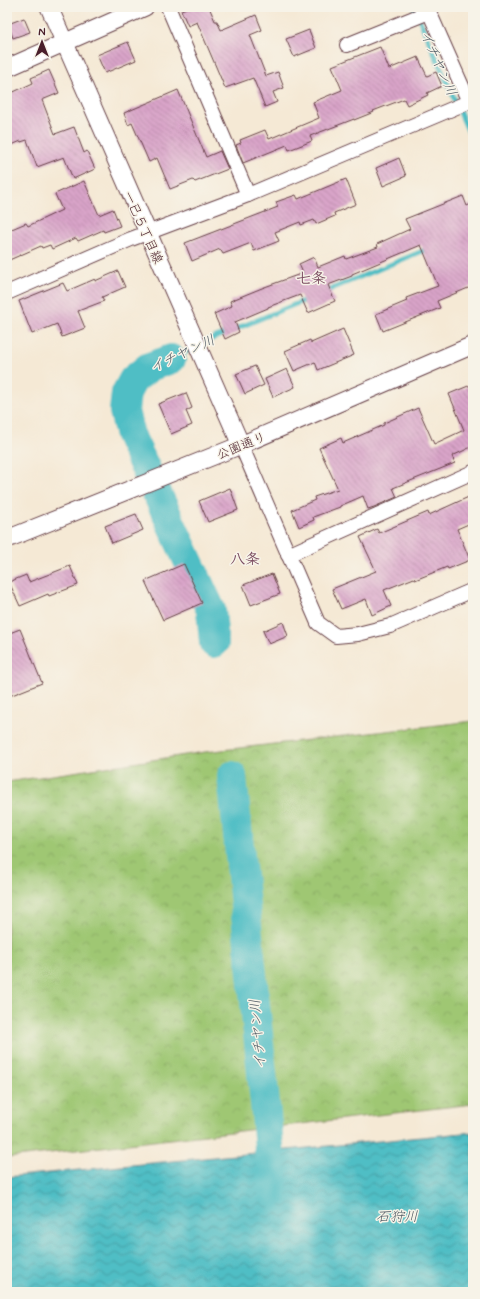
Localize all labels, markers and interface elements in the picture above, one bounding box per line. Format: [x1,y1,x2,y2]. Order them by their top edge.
north arrow [22,22,62,62]
text: N [38,26,46,40]
water label: イチヤン川 [416,28,461,99]
street label: 一已５丁目線 [119,189,167,268]
district label: 七条 [296,269,326,289]
water label: イチヤン川 [147,331,218,377]
street label: 公園通り [214,429,269,464]
district label: 八条 [230,550,260,570]
water label: イチヤン川 [246,998,270,1070]
water label: 石狩川 [376,1208,418,1226]

